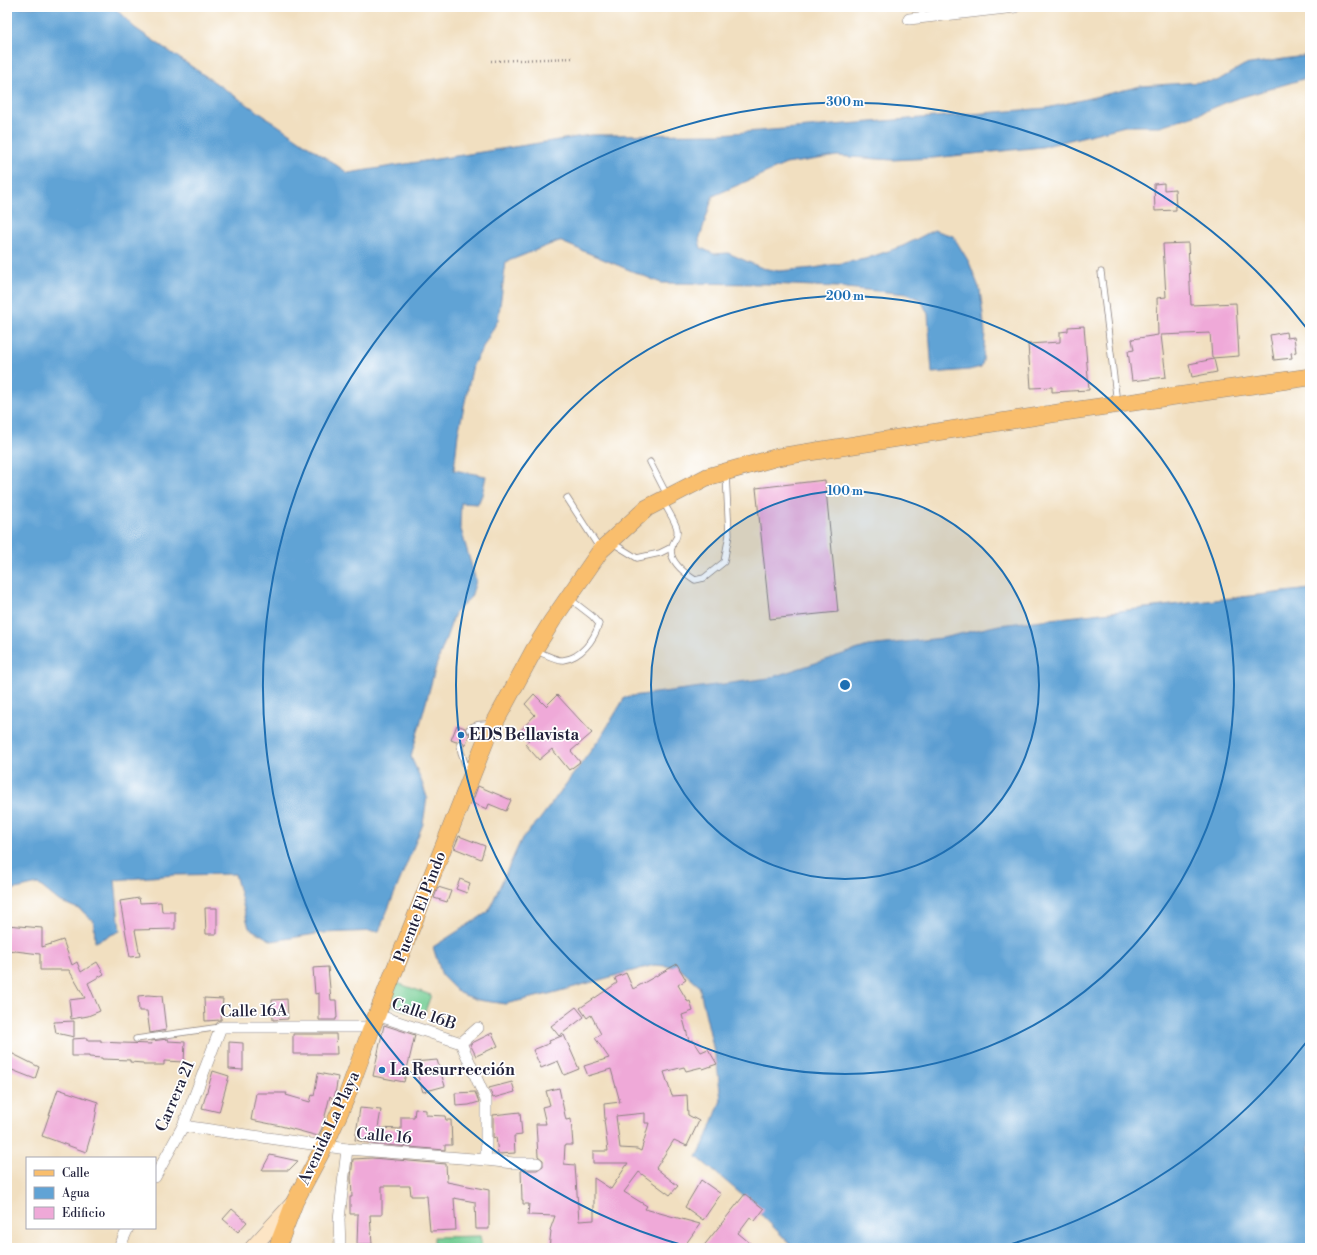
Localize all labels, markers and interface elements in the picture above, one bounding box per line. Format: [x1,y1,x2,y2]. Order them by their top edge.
text: 300 m [826,95,864,110]
text: 200 m [826,289,864,304]
text: 100 m [827,484,863,499]
centre of rings [838,678,852,692]
place label: EDS Bellavista [469,725,579,745]
marker: EDS Bellavista [456,730,466,740]
street label: Puente El Pindo [390,848,450,966]
street label: Calle 16B [389,994,459,1034]
street label: Calle 16A [220,1000,289,1022]
street label: Carrera 21 [151,1057,199,1135]
place label: La Resurrección [390,1060,515,1080]
marker: La Resurrección [377,1065,387,1075]
street label: Avenida La Playa [294,1067,364,1189]
street label: Calle 16 [355,1124,413,1148]
legend [26,1157,156,1229]
text: Calle [62,1166,89,1181]
text: Agua [61,1186,91,1201]
text: Edificio [62,1206,105,1221]

